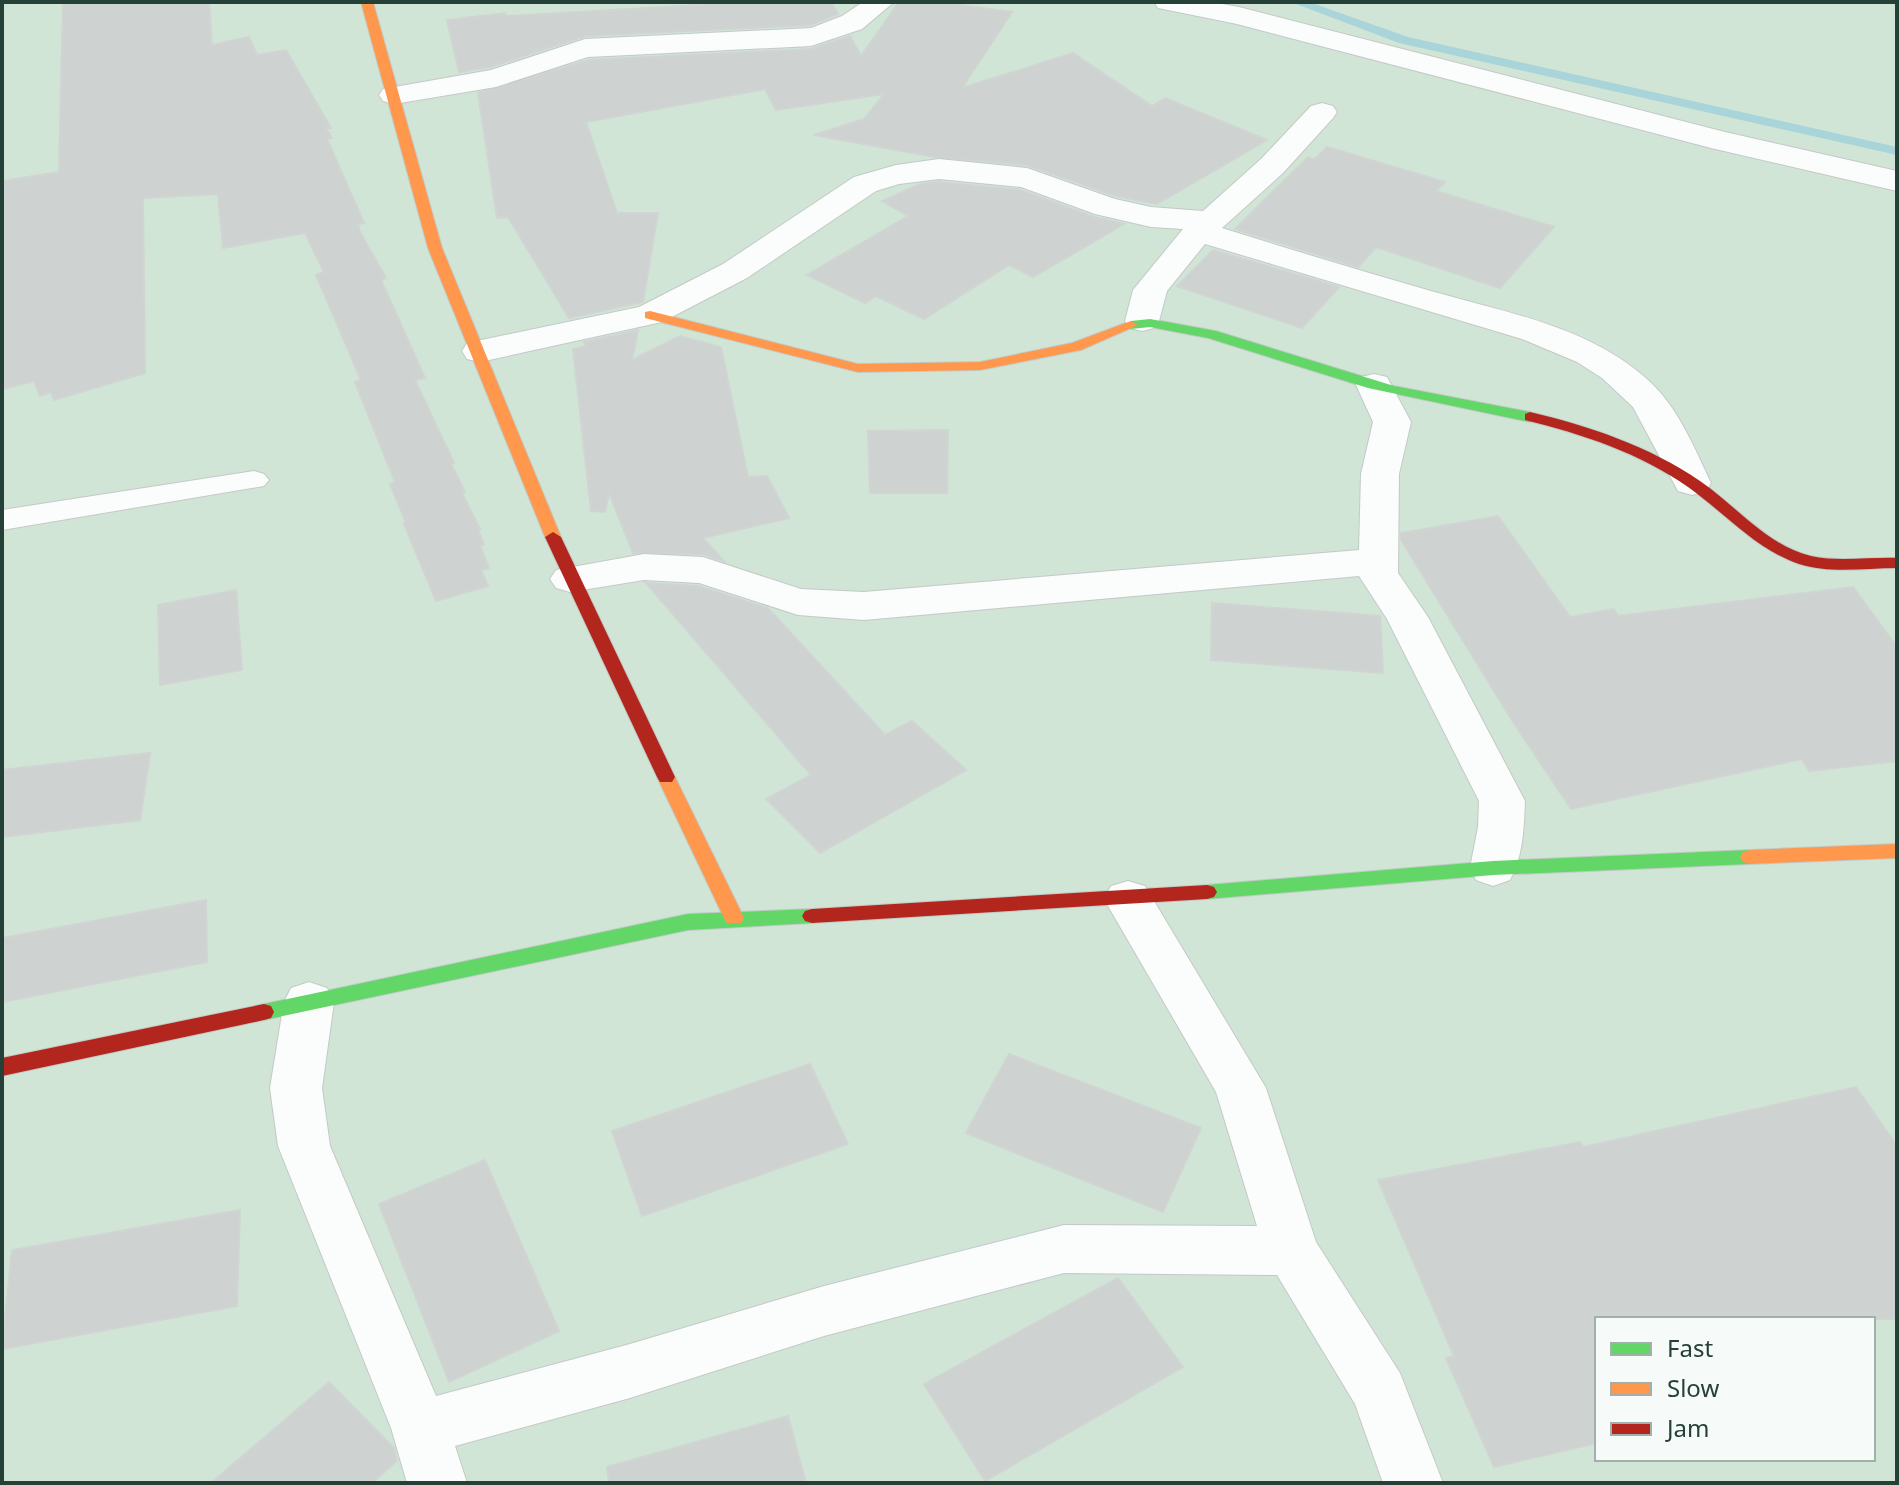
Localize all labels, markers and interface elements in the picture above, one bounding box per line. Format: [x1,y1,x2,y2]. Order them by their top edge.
legend [1595,1317,1875,1461]
text: Fast [1667,1331,1713,1364]
text: Slow [1667,1371,1719,1404]
text: Jam [1665,1411,1709,1444]

